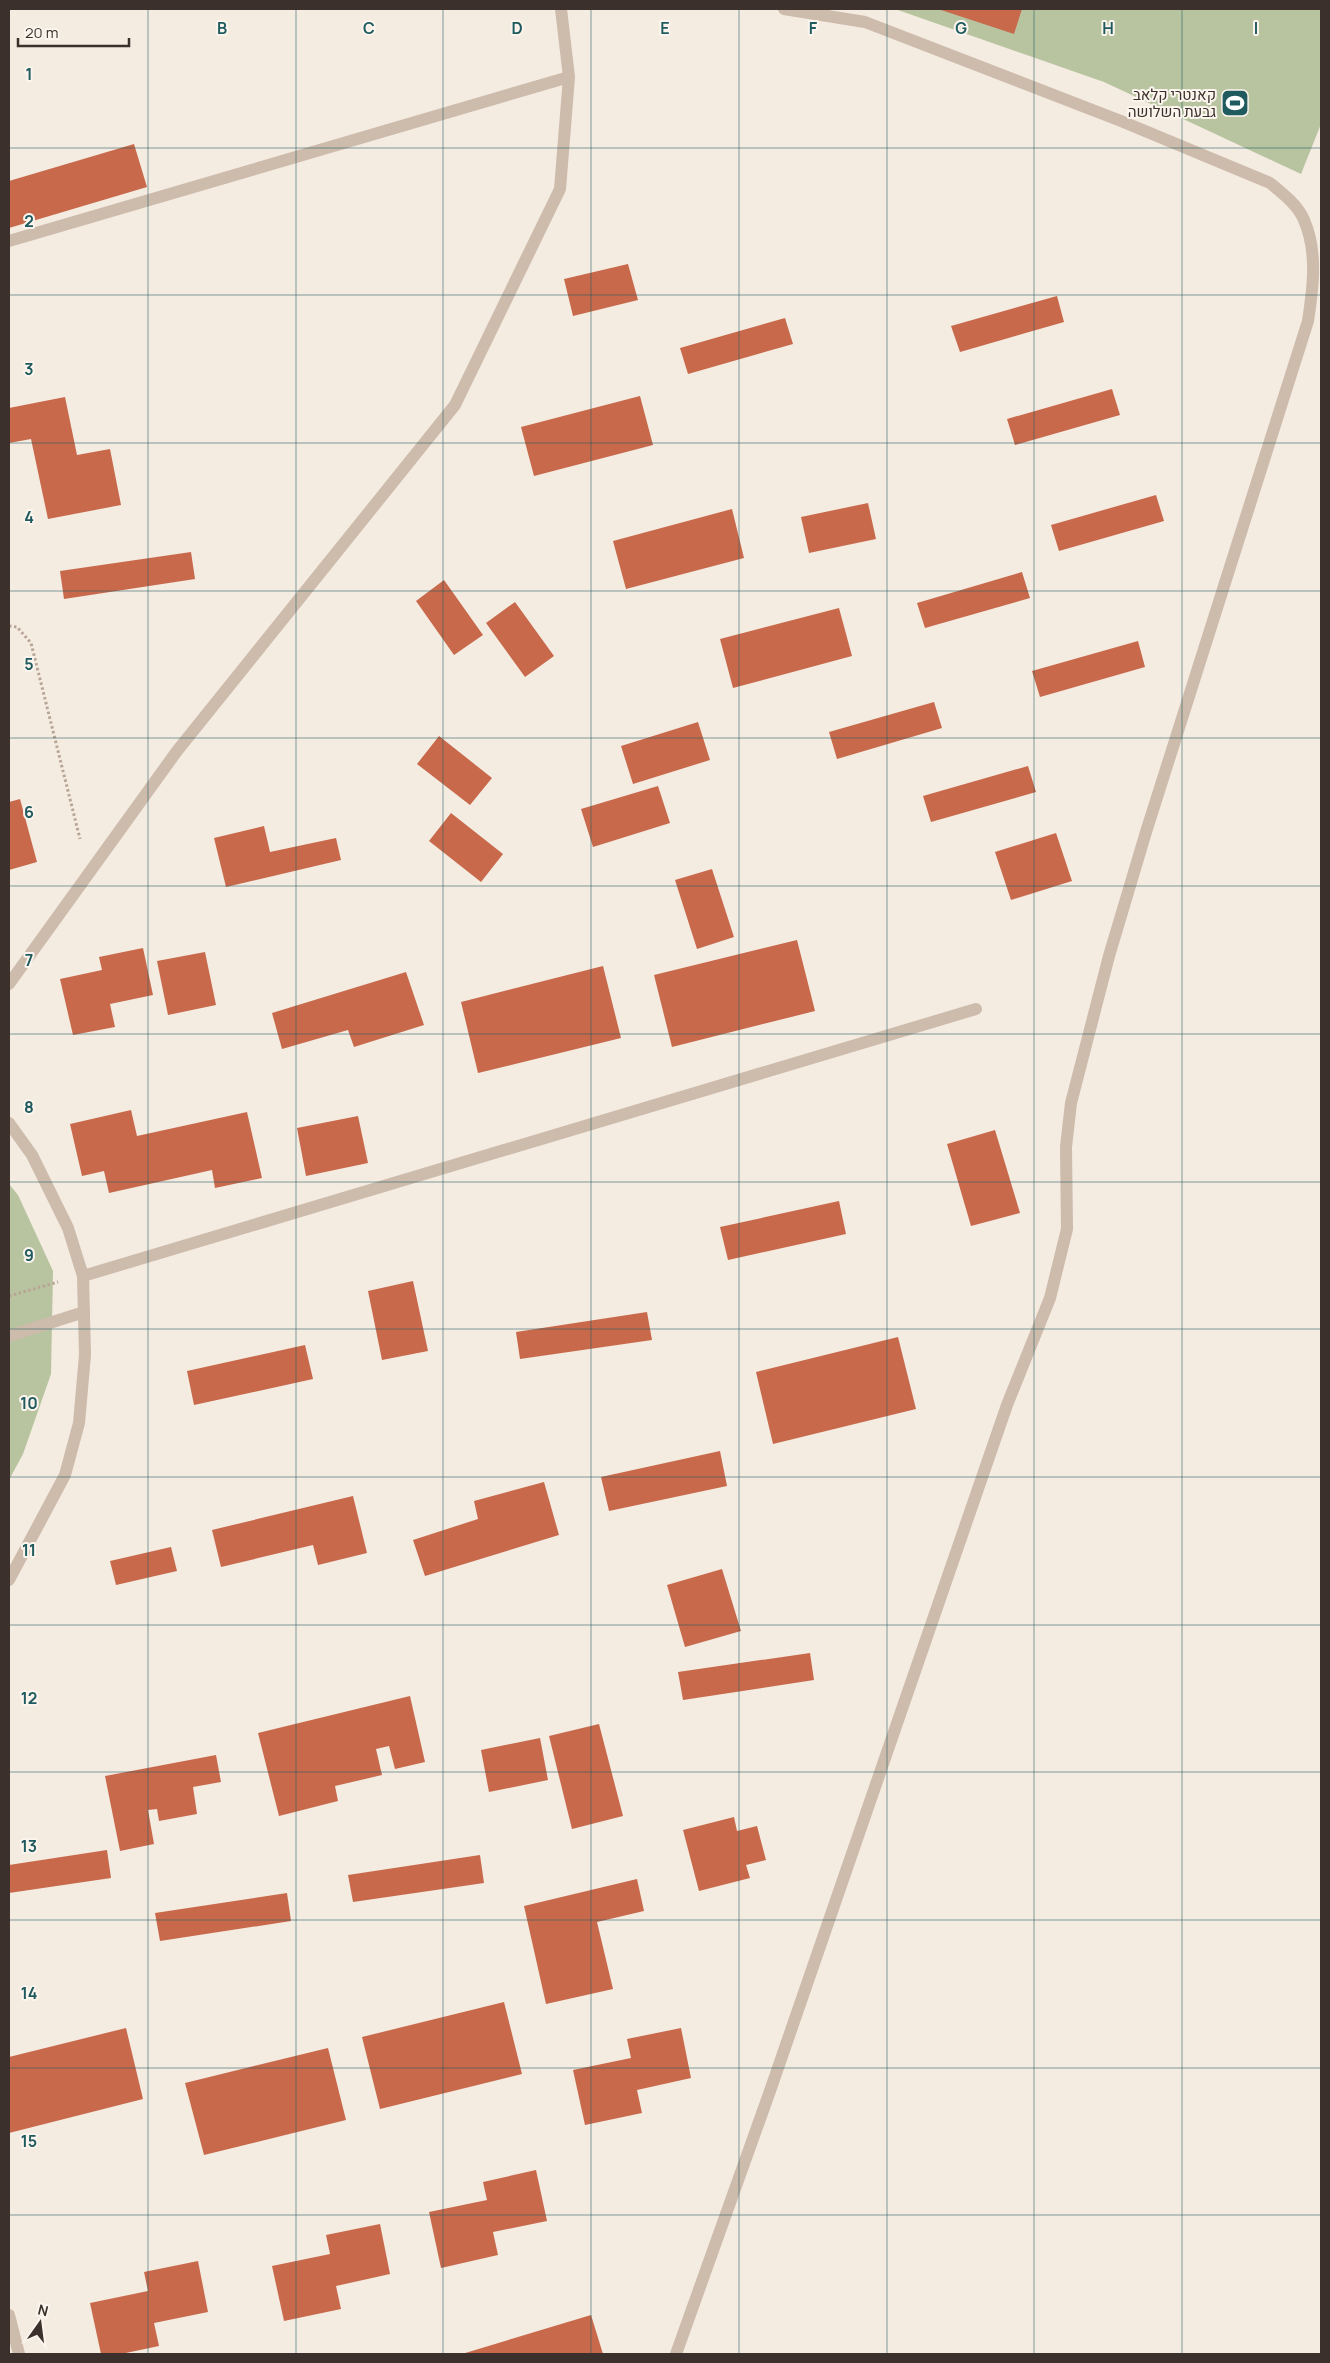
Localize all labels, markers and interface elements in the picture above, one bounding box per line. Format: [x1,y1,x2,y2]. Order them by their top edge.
scale bar [18,15,129,47]
text: B [217,17,227,39]
text: C [363,17,375,39]
text: D [511,17,523,39]
text: E [660,17,670,39]
text: F [809,17,818,39]
text: G [955,17,967,39]
text: H [1102,17,1114,39]
text: I [1254,17,1258,39]
text: 20 m [25,22,58,43]
text: 1 [25,63,33,85]
place label: קאנטרי קלאב גבעת השלושה [1128,84,1216,122]
sports icon: קאנטרי קלאב גבעת השלושה [1220,88,1250,118]
text: 2 [24,210,34,232]
text: 3 [24,358,34,380]
text: 4 [24,506,34,528]
text: 5 [24,653,34,675]
text: 6 [24,801,34,823]
text: 7 [25,949,33,971]
text: 8 [24,1096,34,1118]
text: 9 [24,1244,34,1266]
text: 10 [20,1392,38,1414]
text: 11 [22,1539,36,1561]
text: 12 [21,1687,37,1709]
text: 13 [21,1835,37,1857]
text: 14 [21,1982,37,2004]
text: 15 [21,2130,37,2152]
north arrow [15,2298,65,2348]
text: N [36,2299,50,2320]

